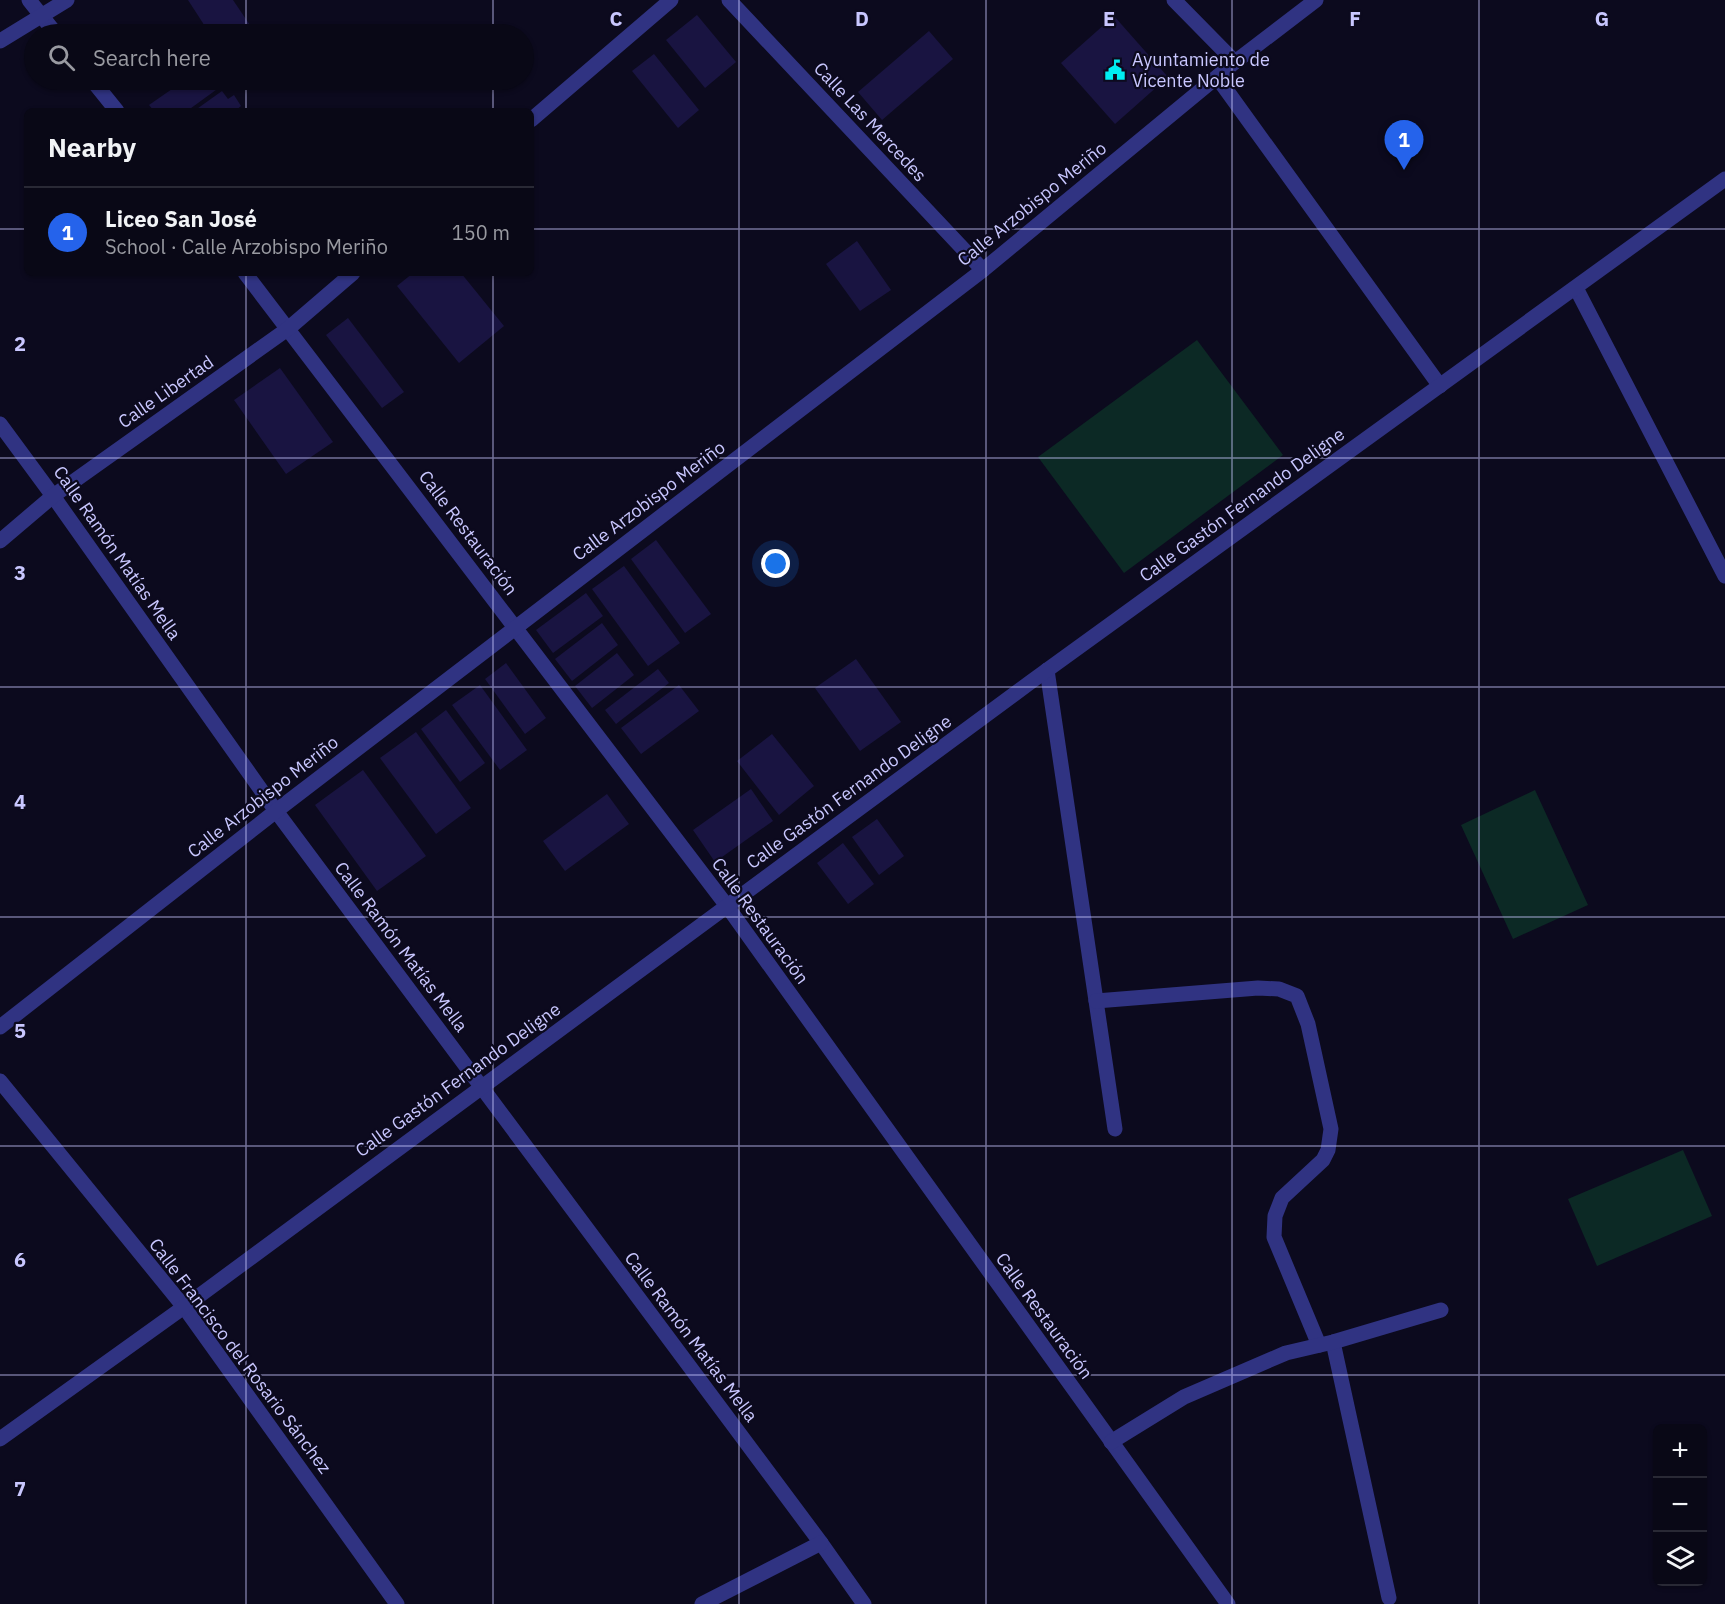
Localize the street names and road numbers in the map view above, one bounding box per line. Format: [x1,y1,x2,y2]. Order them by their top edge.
street label: Calle Las Mercedes [809,57,932,186]
street label: Calle Arzobispo Meriño [952,136,1111,271]
street label: Calle Libertad [113,350,218,433]
street label: Calle Gastón Fernando Deligne [1135,422,1349,587]
street label: Calle Arzobispo Meriño [568,436,730,566]
street label: Calle Ramón Matías Mella [49,461,187,645]
street label: Calle Restauración [414,466,523,600]
street label: Calle Gastón Fernando Deligne [742,709,956,874]
street label: Calle Arzobispo Meriño [183,730,343,863]
street label: Calle Restauración [707,853,814,988]
street label: Calle Ramón Matías Mella [330,857,473,1037]
street label: Calle Gastón Fernando Deligne [351,997,565,1162]
street label: Calle Francisco del Rosario Sánchez [144,1234,336,1478]
street label: Calle Ramón Matías Mella [620,1247,763,1427]
street label: Calle Restauración [991,1248,1098,1383]

